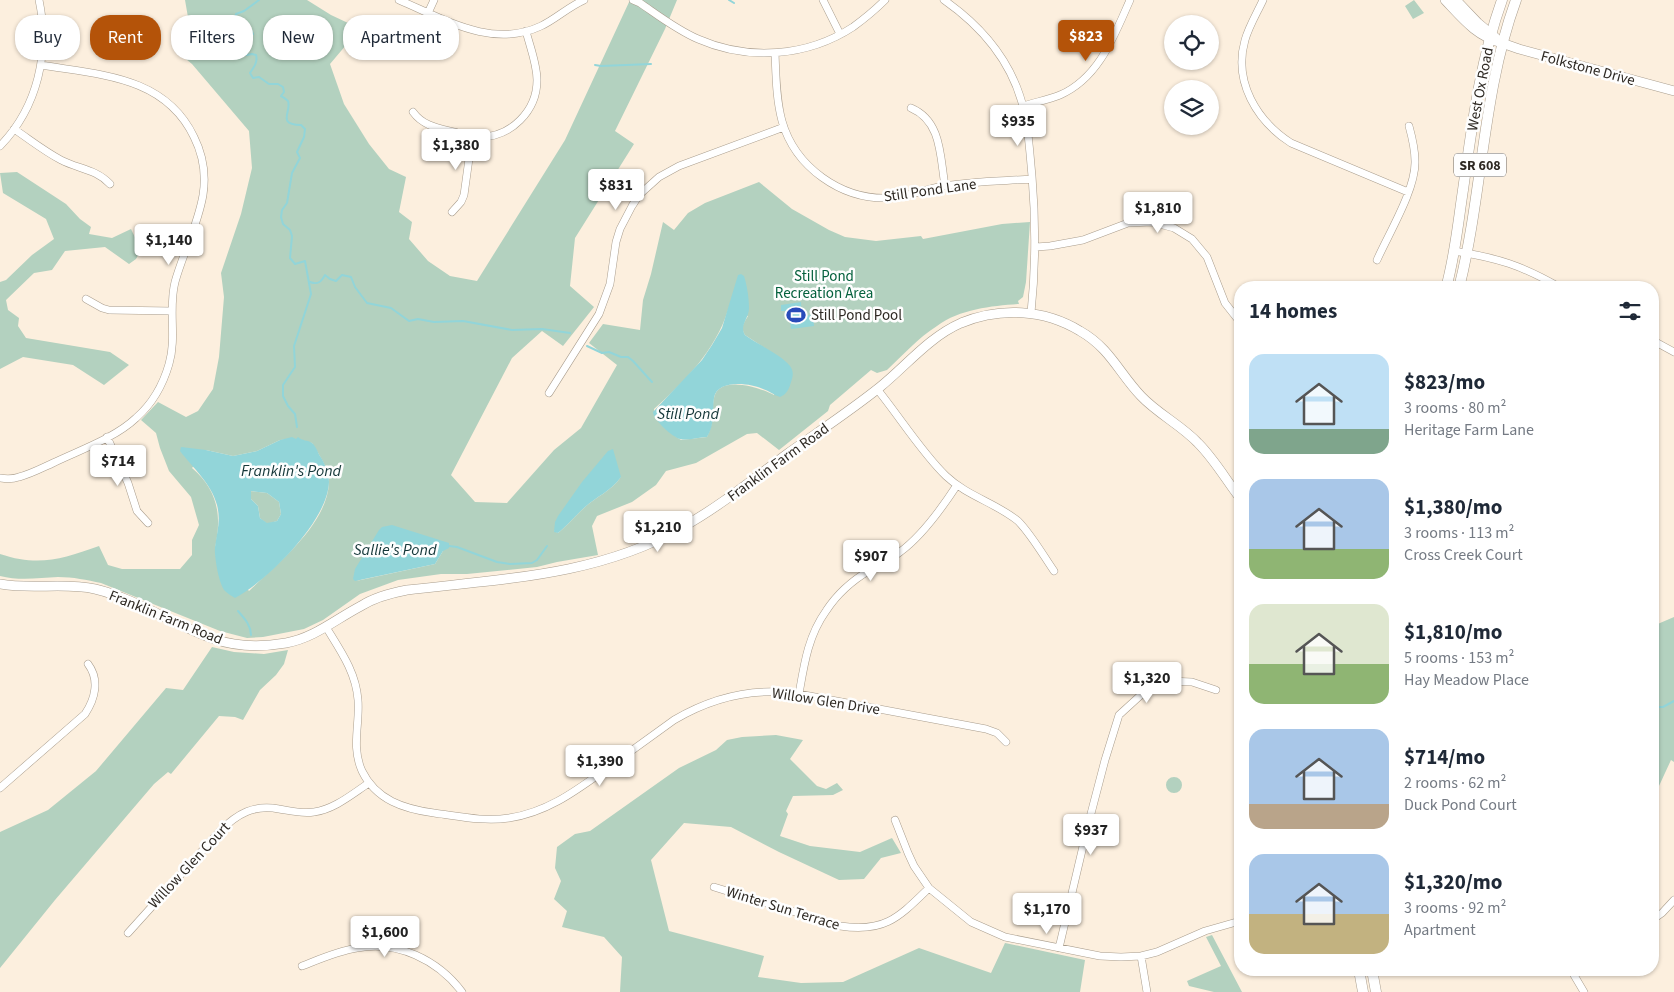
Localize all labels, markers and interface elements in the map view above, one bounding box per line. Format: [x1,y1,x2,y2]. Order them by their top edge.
chip: Buy [15,15,80,60]
chip: Rent [90,15,161,60]
chip: Filters [171,15,253,60]
chip: New [263,15,333,60]
chip: Apartment [343,15,459,60]
map controls [1164,15,1219,135]
button: locate [1164,15,1219,70]
pin: $823 [1056,20,1116,62]
text: $823 [1069,25,1103,47]
street label: West Ox Road [1462,45,1499,133]
street label: Folkstone Drive [1538,46,1637,91]
button: layers [1164,80,1219,135]
pin: $935 [988,104,1048,147]
text: $935 [1001,110,1035,132]
pin: $1,380 [415,128,497,171]
text: $1,380 [432,134,480,156]
road number: SR 608 [1454,154,1506,176]
pin: $831 [586,168,646,211]
text: $831 [599,174,633,196]
street label: Still Pond Lane [882,174,978,207]
pin: $1,810 [1117,192,1199,234]
text: $1,810 [1134,197,1182,219]
pin: $1,140 [128,224,210,266]
text: $1,140 [145,229,193,251]
park label: Still Pond Recreation Area [775,266,873,304]
text: 14 homes [1249,296,1337,326]
icon: filters [1616,297,1644,325]
sports icon: Still Pond Pool [785,304,807,326]
place label: Still Pond Pool [811,305,902,326]
text: $823/mo [1404,367,1485,397]
icon: home [1289,374,1349,434]
text: 3 rooms · 80 m² [1404,397,1506,419]
water label: Still Pond [657,403,719,425]
street label: Franklin Farm Road [723,418,833,507]
text: Heritage Farm Lane [1404,419,1534,441]
pin: $714 [88,444,148,487]
text: $714 [101,450,135,472]
water label: Franklin's Pond [241,460,342,482]
text: $1,380/mo [1404,492,1503,522]
icon: home [1289,499,1349,559]
pin: $1,210 [617,510,699,553]
text: $1,210 [634,516,682,538]
text: 3 rooms · 113 m² [1404,522,1514,544]
water label: Sallie's Pond [354,539,437,561]
pin: $907 [841,540,901,582]
text: Cross Creek Court [1404,544,1523,566]
text: $907 [854,545,888,567]
street label: Franklin Farm Road [106,585,226,650]
text: $1,810/mo [1404,617,1503,647]
icon: home [1289,624,1349,684]
text: 5 rooms · 153 m² [1404,647,1514,669]
pin: $1,320 [1106,662,1188,704]
text: $1,320 [1123,667,1171,689]
text: Hay Meadow Place [1404,669,1529,691]
street label: Willow Glen Drive [770,683,882,720]
text: $714/mo [1404,742,1485,772]
pin: $1,390 [559,744,641,787]
icon: home [1289,749,1349,809]
text: $1,390 [576,750,624,772]
text: 2 rooms · 62 m² [1404,772,1506,794]
text: Duck Pond Court [1404,794,1517,816]
pin: $937 [1061,814,1121,856]
street label: Willow Glen Court [144,817,235,913]
text: $937 [1074,819,1108,841]
text: $1,320/mo [1404,867,1503,897]
icon: home [1289,874,1349,934]
street label: Winter Sun Terrace [724,881,842,936]
pin: $1,170 [1006,892,1088,935]
text: 3 rooms · 92 m² [1404,897,1506,919]
text: $1,170 [1023,898,1071,920]
pin: $1,600 [344,916,426,958]
text: Apartment [1404,919,1476,941]
text: $1,600 [361,921,409,943]

